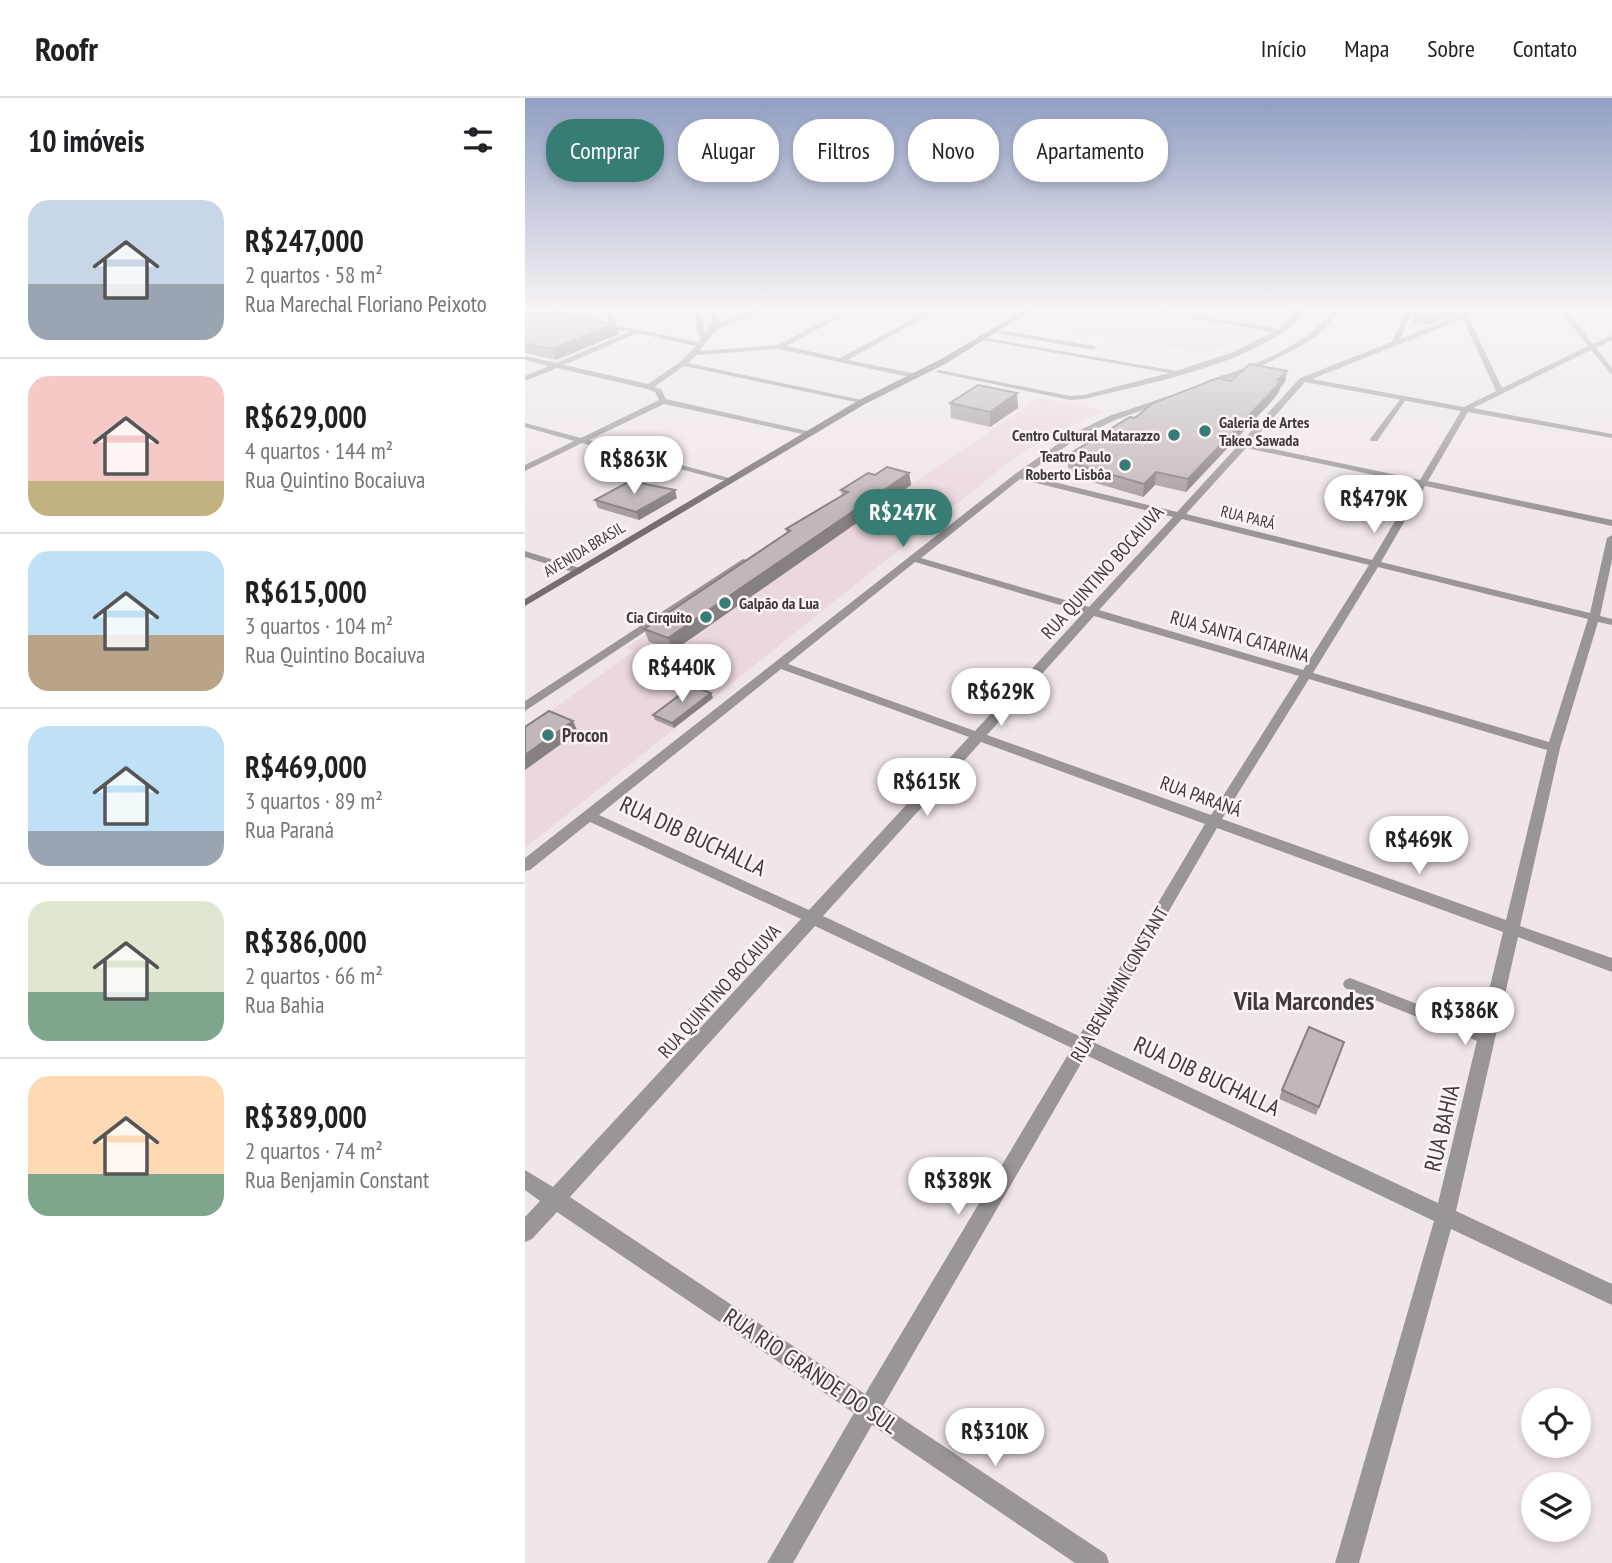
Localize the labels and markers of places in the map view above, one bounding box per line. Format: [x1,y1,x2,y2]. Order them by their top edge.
place label: Galeria de Artes Takeo Sawada [1219,412,1310,450]
marker: Galeria de Artes Takeo Sawada [1197,423,1213,439]
place label: Centro Cultural Matarazzo [1012,425,1160,445]
marker: Centro Cultural Matarazzo [1166,427,1182,443]
pin: R$863K [577,436,691,496]
place label: Teatro Paulo Roberto Lisbôa [1026,446,1111,484]
marker: Teatro Paulo Roberto Lisbôa [1117,457,1133,473]
pin: R$479K [1317,476,1431,535]
pin: R$247K [846,490,960,549]
place label: Galpão da Lua [739,593,820,613]
marker: Galpão da Lua [717,595,733,611]
place label: Cia Cirquito [626,607,692,627]
marker: Cia Cirquito [698,609,714,625]
pin: R$440K [625,644,739,704]
pin: R$629K [944,668,1058,728]
place label: Procon [562,723,608,747]
marker: Procon [540,727,556,743]
pin: R$615K [870,758,984,818]
pin: R$469K [1362,816,1476,876]
pin: R$386K [1408,988,1522,1047]
pin: R$389K [901,1158,1015,1217]
pin: R$310K [938,1408,1052,1468]

